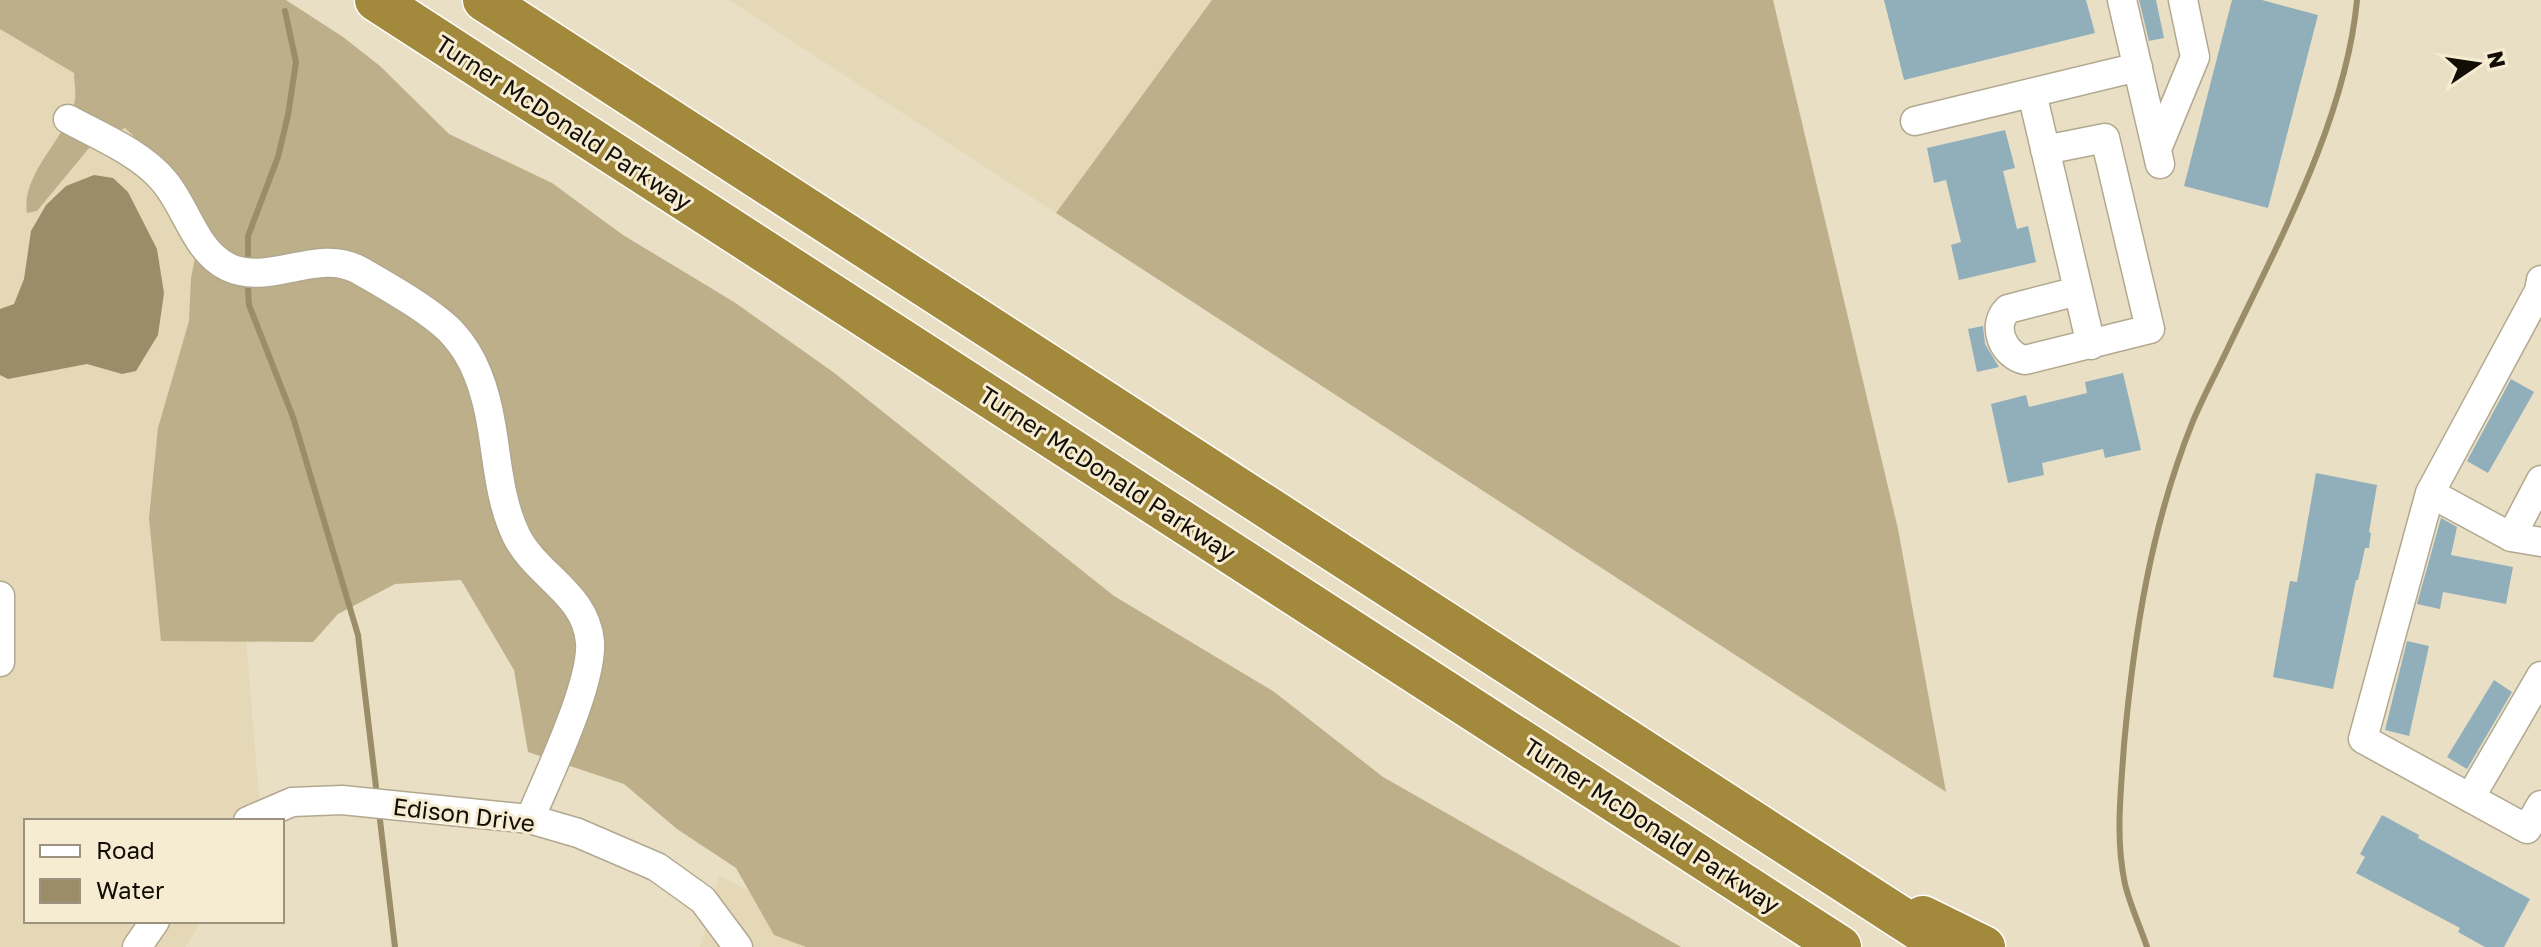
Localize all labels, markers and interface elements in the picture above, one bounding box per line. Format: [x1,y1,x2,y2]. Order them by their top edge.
north arrow [2437,24,2517,104]
street label: Turner McDonald Parkway [430,28,698,216]
text: N [2482,48,2512,71]
street label: Turner McDonald Parkway [974,379,1242,567]
street label: Turner McDonald Parkway [1518,731,1786,919]
street label: Edison Drive [391,791,537,837]
legend [24,819,284,923]
text: Road [96,835,155,864]
text: Water [96,875,164,904]

